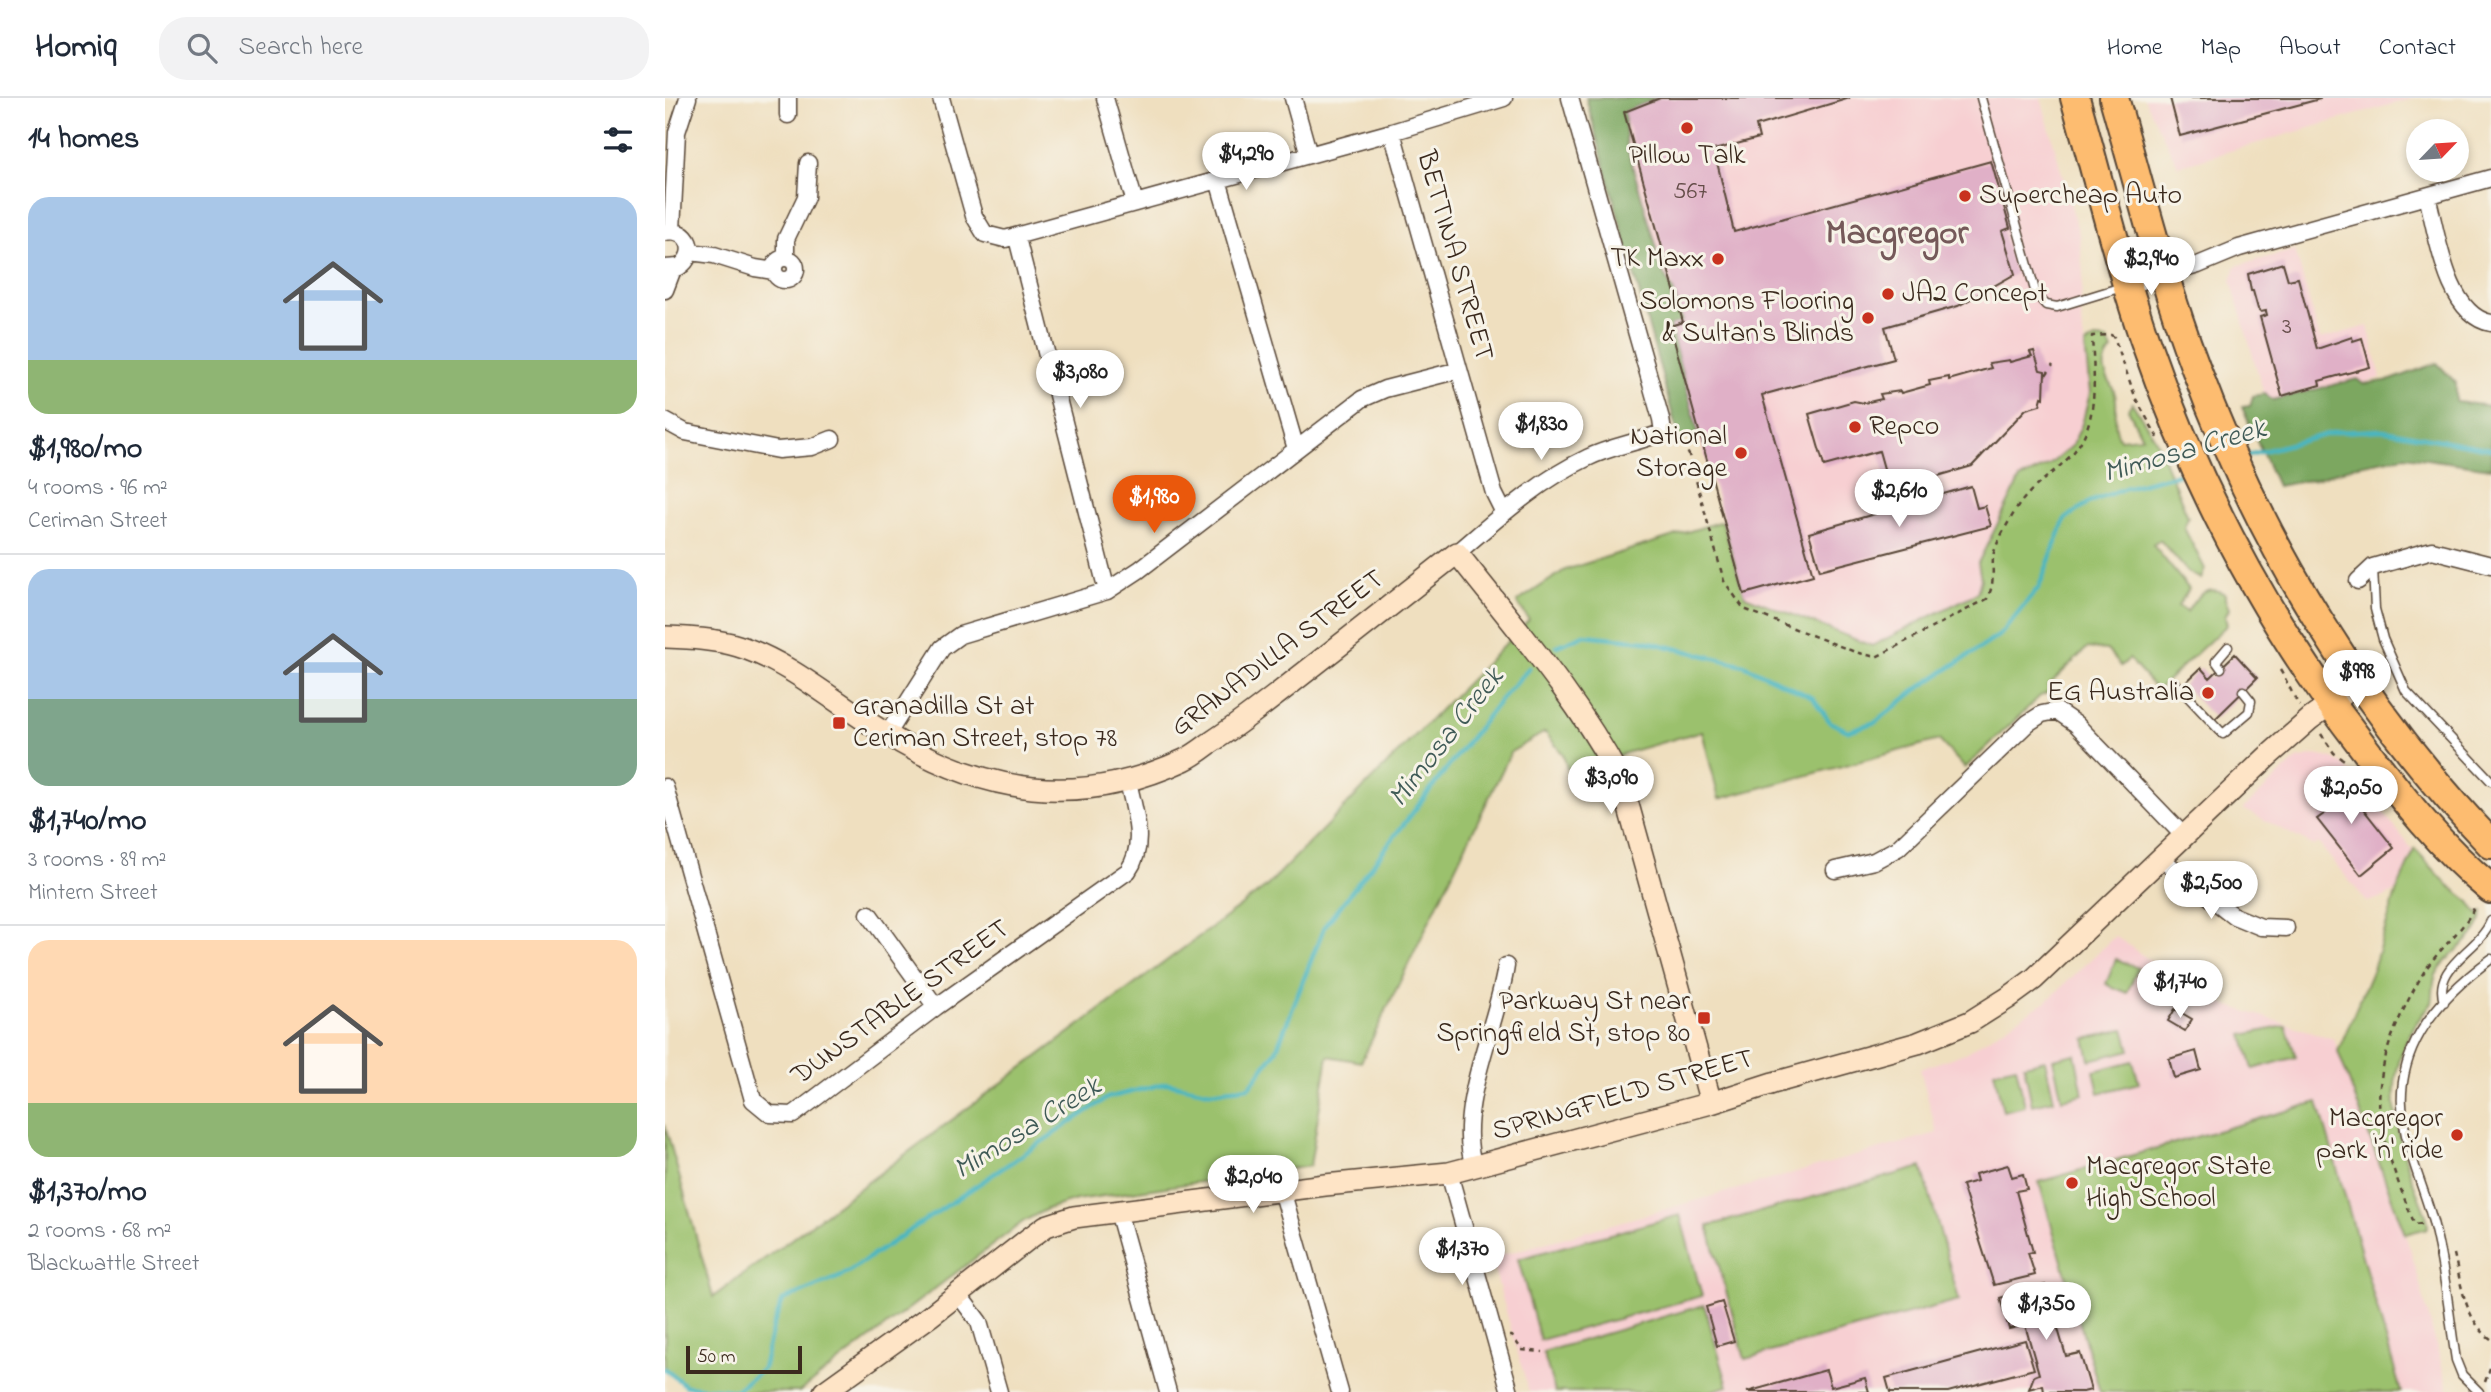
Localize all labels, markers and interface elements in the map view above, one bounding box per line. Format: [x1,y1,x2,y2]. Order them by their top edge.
search box [159,17,649,80]
text: Homiq [35,24,117,72]
icon: search [183,29,221,67]
text: Search here [239,29,363,67]
text: Home [2107,31,2163,66]
text: Map [2201,31,2241,66]
text: About [2279,31,2341,66]
text: Contact [2379,31,2456,66]
text: 14 homes [28,118,139,162]
north arrow [2406,119,2469,182]
map controls [2406,119,2469,182]
marker: Pillow Talk [1679,120,1695,136]
icon: filters [599,121,637,159]
pin: $4,290 [1189,132,1303,192]
place label: Pillow Talk [1628,136,1746,177]
text: $4,290 [1218,138,1274,171]
street label: BETTINA STREET [1404,145,1504,366]
house number: 567 [1673,175,1707,210]
place label: Supercheap Auto [1979,176,2182,217]
marker: Supercheap Auto [1957,188,1973,204]
district label: Macgregor [1826,209,1970,261]
pin: $2,940 [2094,238,2208,297]
place label: TK Maxx [1610,239,1704,280]
icon: home [270,243,396,369]
text: $2,940 [2123,243,2179,276]
marker: TK Maxx [1710,251,1726,267]
place label: JA2 Concept [1902,274,2047,315]
place label: Solomons Flooring & Sultan's Blinds [1640,282,1854,355]
marker: JA2 Concept [1880,286,1896,302]
marker: Solomons Flooring & Sultan's Blinds [1860,310,1876,326]
house number: 3 [2282,310,2292,345]
pin: $3,080 [1023,350,1137,410]
text: $3,080 [1052,356,1108,389]
pin: $1,830 [1484,402,1598,462]
place label: Repco [1869,407,1939,448]
water label: Mimosa Creek [2099,407,2273,496]
text: $1,830 [1514,408,1568,441]
place label: National Storage [1630,417,1727,490]
marker: Repco [1847,419,1863,435]
text: $1,980/mo [28,428,142,472]
marker: National Storage [1733,445,1749,461]
pin: $2,610 [1842,470,1956,529]
text: 4 rooms · 96 m² [28,472,168,505]
text: $2,610 [1871,475,1927,508]
pin: $1,980 [1097,476,1211,535]
text: $1,980 [1129,481,1179,514]
text: Ceriman Street [28,505,168,538]
street label: GRANADILLA STREET [1163,560,1393,748]
icon: home [270,615,396,741]
pin: $998 [2316,650,2398,710]
text: $998 [2339,656,2375,689]
water label: Mimosa Creek [1378,657,1517,817]
place label: EG Australia [2047,673,2194,714]
marker: EG Australia [2200,685,2216,701]
place label: Granadilla St at Ceriman Street, stop 78 [853,687,1117,760]
marker: Granadilla St at Ceriman Street, stop 78 [831,715,847,731]
pin: $3,090 [1554,756,1668,816]
text: $3,090 [1584,762,1638,795]
pin: $2,050 [2294,766,2408,826]
text: $2,050 [2320,772,2382,805]
text: $1,740/mo [28,800,147,844]
text: 3 rooms · 89 m² [28,844,166,877]
pin: $2,500 [2154,862,2268,921]
text: $2,500 [2180,867,2242,900]
text: Mintern Street [28,877,158,910]
street label: DUNSTABLE STREET [783,910,1019,1097]
pin: $1,740 [2123,960,2237,1020]
text: $1,740 [2153,966,2207,999]
place label: Parkway St near Springfield St, stop 80 [1436,982,1690,1055]
icon: home [270,986,396,1112]
marker: Parkway St near Springfield St, stop 80 [1696,1010,1712,1026]
street label: SPRINGFIELD STREET [1488,1039,1758,1153]
water label: Mimosa Creek [945,1065,1112,1192]
place label: Macgregor park 'n' ride [2316,1099,2443,1172]
marker: Macgregor park 'n' ride [2449,1127,2465,1143]
place label: Macgregor State High School [2086,1147,2272,1220]
pin: $2,040 [1196,1156,1310,1215]
text: $2,040 [1224,1161,1282,1194]
text: $1,370/mo [28,1171,147,1215]
marker: Macgregor State High School [2064,1175,2080,1191]
text: 2 rooms · 68 m² [28,1215,171,1248]
pin: $1,370 [1405,1228,1519,1287]
text: $1,370 [1435,1233,1489,1266]
text: Blackwattle Street [28,1248,200,1281]
pin: $1,350 [1989,1282,2103,1342]
text: $1,350 [2017,1288,2075,1321]
scale bar [686,1343,801,1375]
text: 50 m [697,1344,736,1371]

